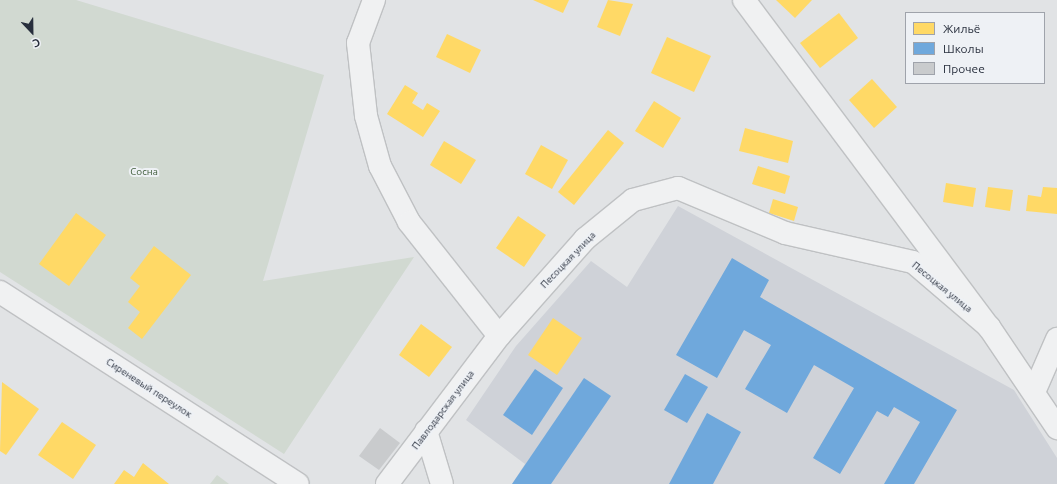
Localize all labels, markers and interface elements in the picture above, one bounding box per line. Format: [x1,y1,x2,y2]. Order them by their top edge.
north arrow [12,12,52,52]
legend [905,12,1045,84]
text: Жильё [943,22,980,35]
text: С [31,36,42,50]
text: Школы [943,42,984,55]
text: Прочее [943,62,985,75]
park label: Сосна [130,166,158,178]
street label: Песоцкая улица [538,229,598,291]
street label: Песоцкая улица [909,259,975,315]
street label: Сиреневый переулок [104,356,194,420]
street label: Павлодарская улица [409,368,477,452]

